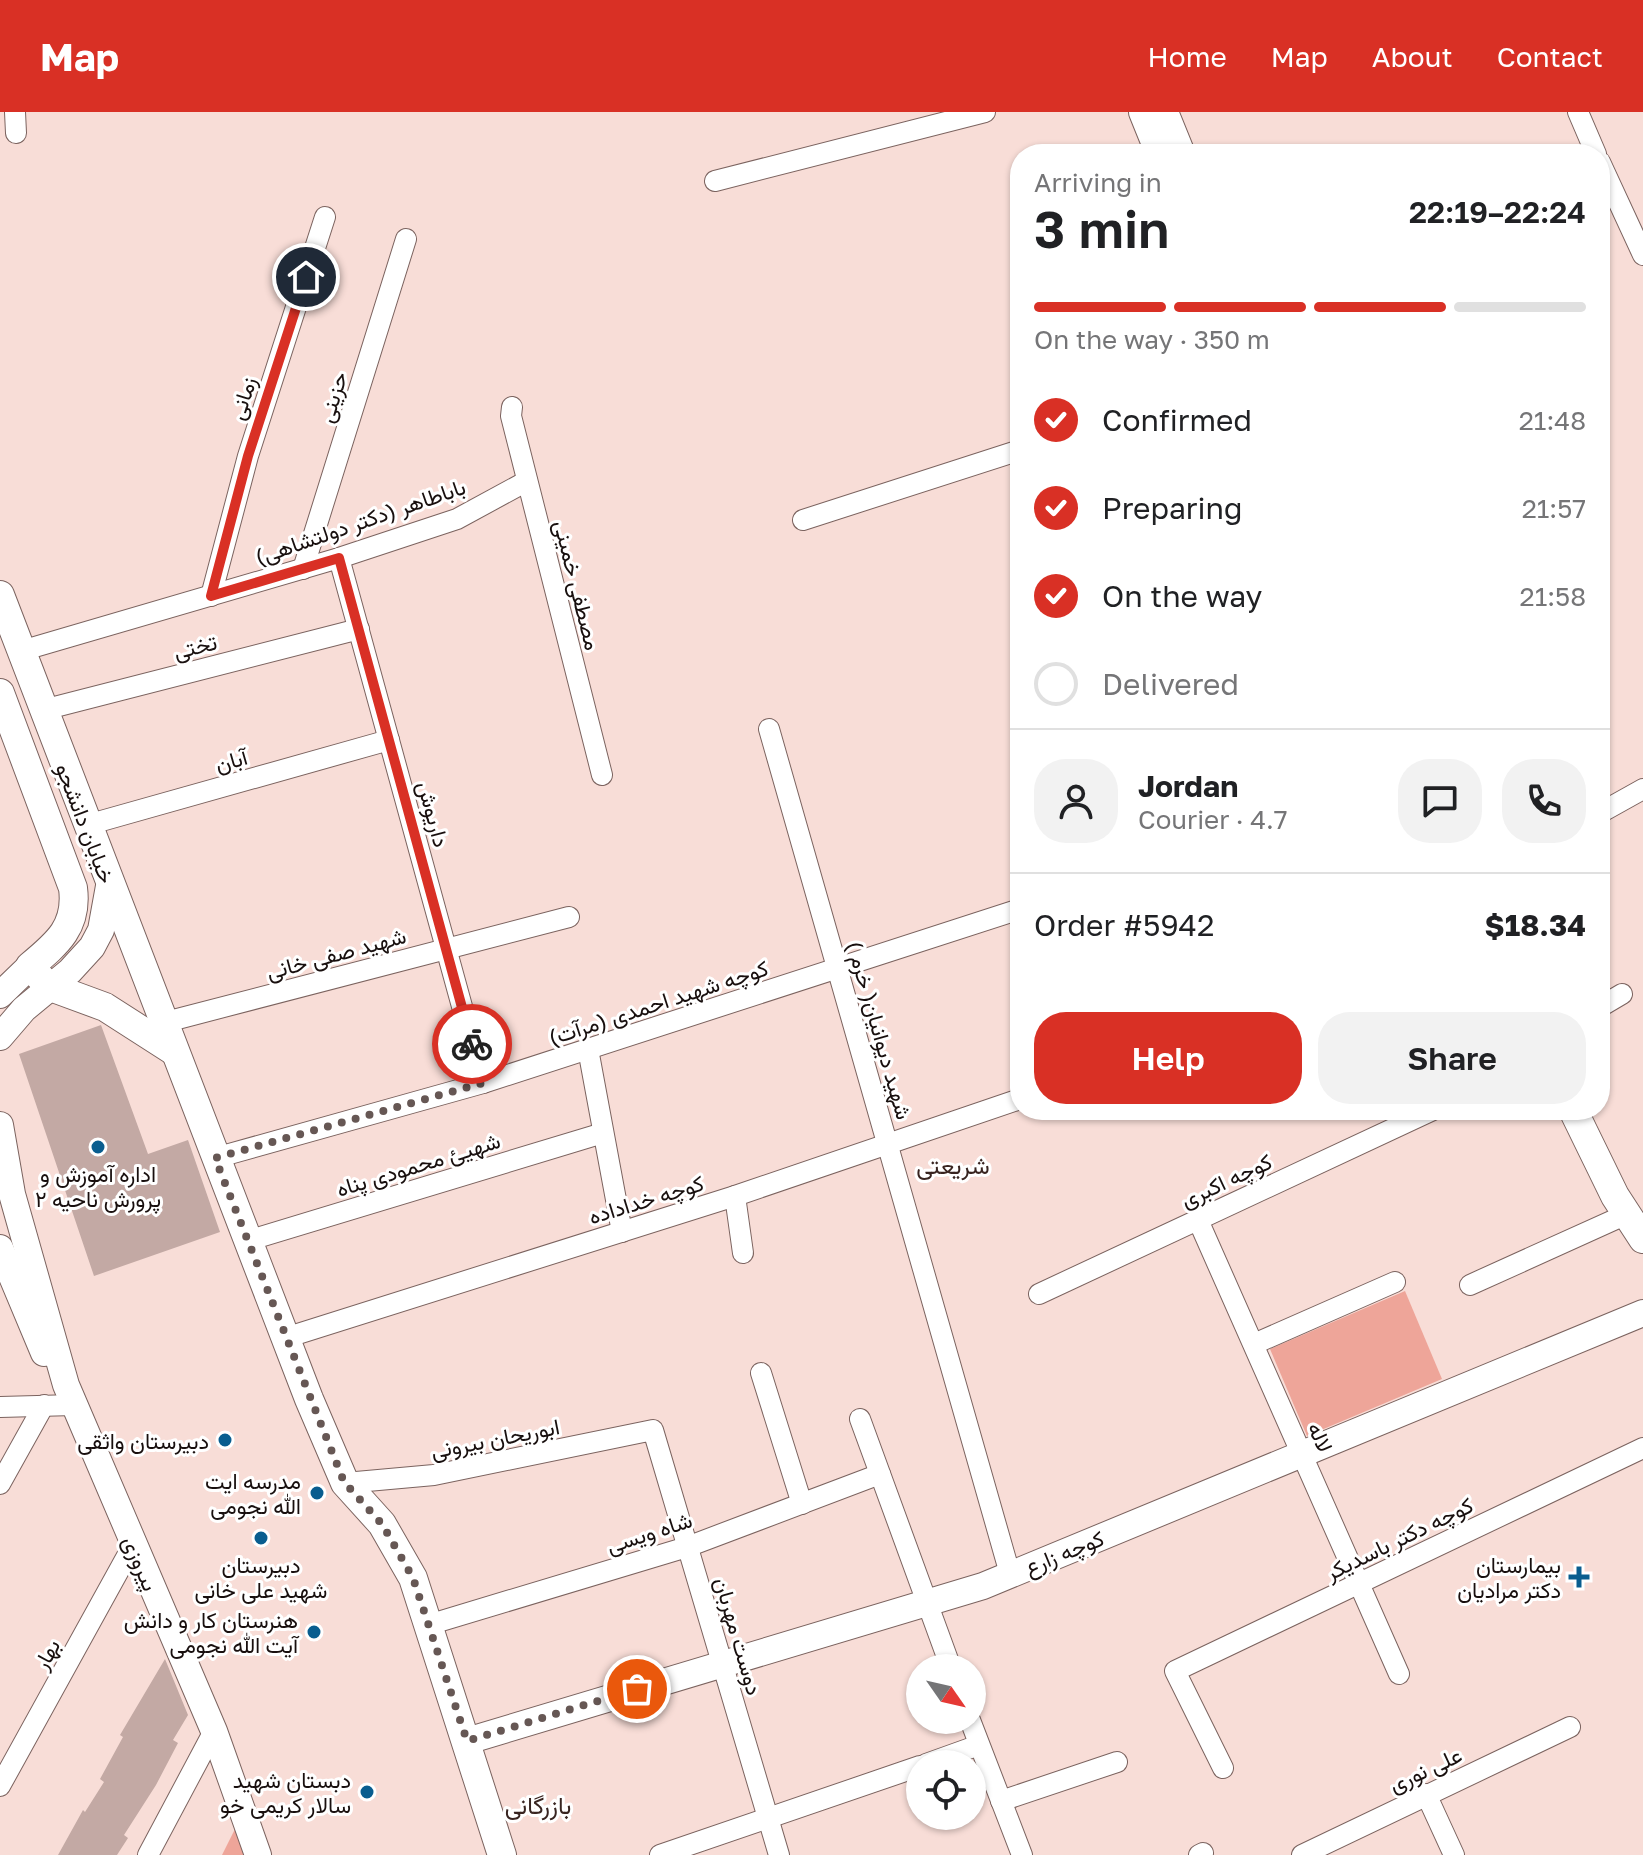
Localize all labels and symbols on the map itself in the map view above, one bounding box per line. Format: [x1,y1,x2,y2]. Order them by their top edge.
pin [272,243,340,311]
street label: حزینی [312,368,353,426]
street label: زمانی [222,373,263,423]
street label: باباطاهر (دکتر دولتشاهی) [251,472,469,571]
street label: مصطفی خمینی [548,517,607,653]
street label: تختی [170,628,220,665]
street label: آبان [212,742,252,777]
street label: خیابان دانشجو [50,759,121,887]
street label: داریوش [411,778,456,850]
street label: شهید صفی خانی [263,921,409,986]
street label: شهید دیوانیان( خرم ) [840,938,918,1123]
street label: کوچه شهید احمدی (مرآت) [545,954,772,1052]
courier [432,1004,512,1084]
street label: شهیئ محمودی پناه [333,1126,504,1204]
marker: اداره آموزش و پرورش ناحیه ۲ [89,1138,107,1156]
street label: کوچه اکبری [1176,1147,1277,1215]
district label: شریعتی [916,1150,990,1181]
place label: اداره آموزش و پرورش ناحیه ۲ [35,1160,161,1214]
street label: کوچه خداداده [585,1169,708,1231]
street label: ابوریحان بیرونی [428,1412,562,1465]
street label: لاله [1303,1418,1339,1456]
place label: دبیرستان واثقی [77,1427,209,1455]
marker: دبیرستان واثقی [216,1431,234,1449]
place label: مدرسه ایت الله نجومی [205,1467,301,1520]
marker: مدرسه ایت الله نجومی [308,1484,326,1502]
street label: کوچه دکتر باسدیکر [1320,1490,1478,1588]
street label: شاه ویسی [603,1506,695,1559]
street label: کوچه زارع [1020,1524,1109,1582]
marker: دبیرستان شهید علی خانی [252,1529,270,1547]
street label: پیروزی [116,1531,165,1595]
place label: دبیرستان شهید علی خانی [195,1551,327,1604]
place label: بیمارستان دکتر مرادیان [1457,1551,1561,1604]
marker: بیمارستان دکتر مرادیان [1568,1566,1590,1588]
street label: دوست مهربان [708,1574,769,1698]
place label: هنرستان کار و دانش آیت الله نجومی [124,1606,300,1659]
marker: هنرستان کار و دانش آیت الله نجومی [305,1623,323,1641]
street label: بهار [26,1634,66,1675]
north arrow [906,1654,986,1734]
pin [603,1655,671,1723]
street label: علی نوری [1384,1740,1466,1798]
place label: دبستان شهید سالار کریمی خو [220,1766,351,1819]
marker: دبستان شهید سالار کریمی خو [358,1783,376,1801]
district label: بازرگانی [505,1790,571,1821]

